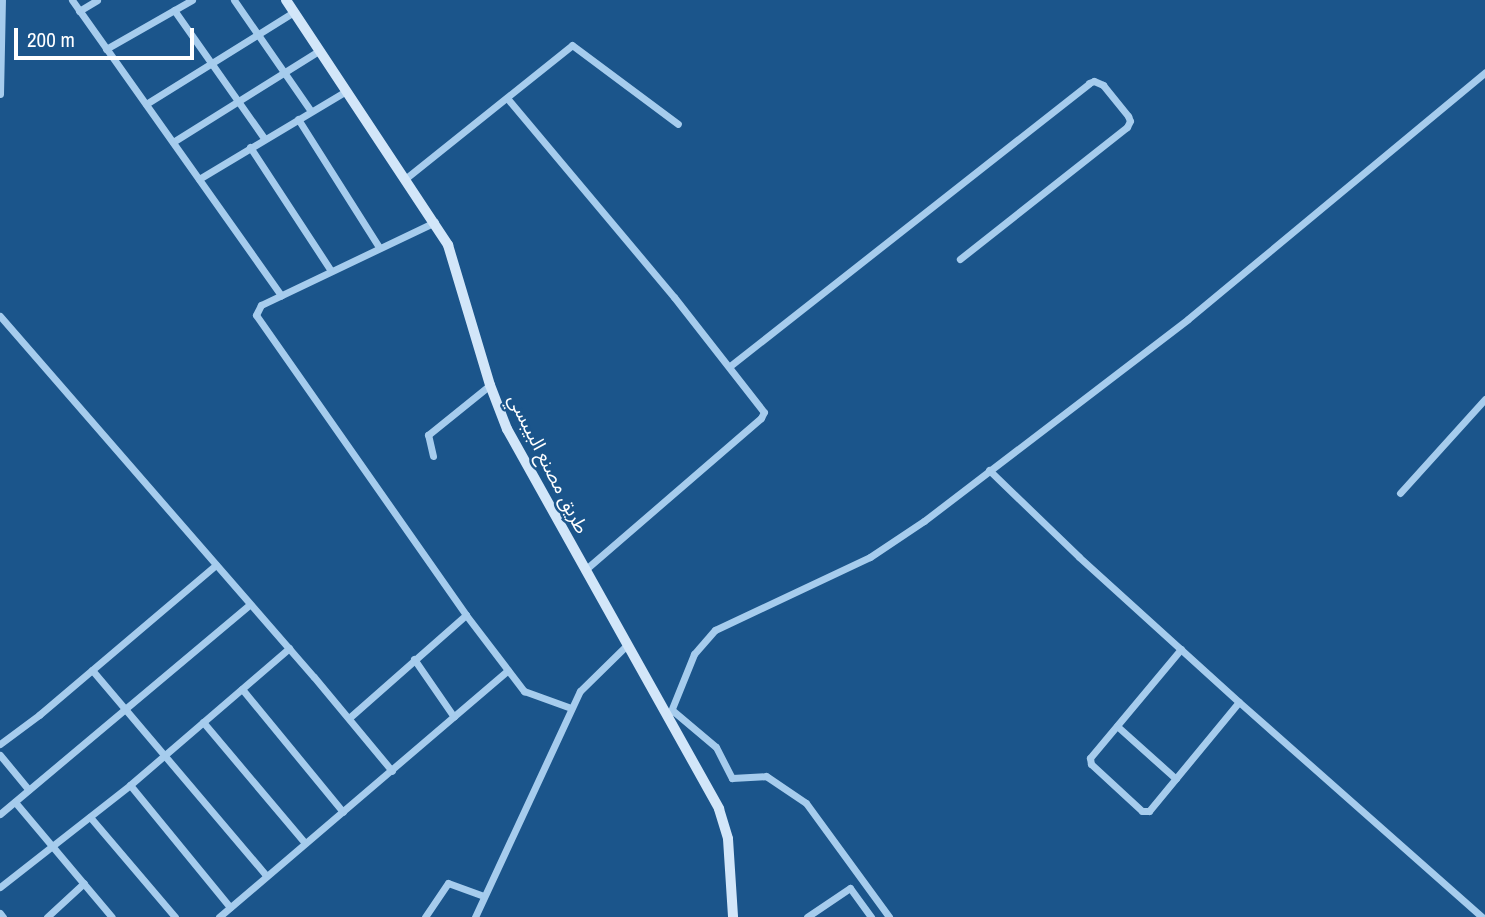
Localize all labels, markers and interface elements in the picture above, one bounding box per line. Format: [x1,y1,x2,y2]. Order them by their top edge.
scale bar [18,14,198,58]
text: 200 m [27,25,75,54]
street label: طريق مصنع البيبسي [503,390,593,538]

